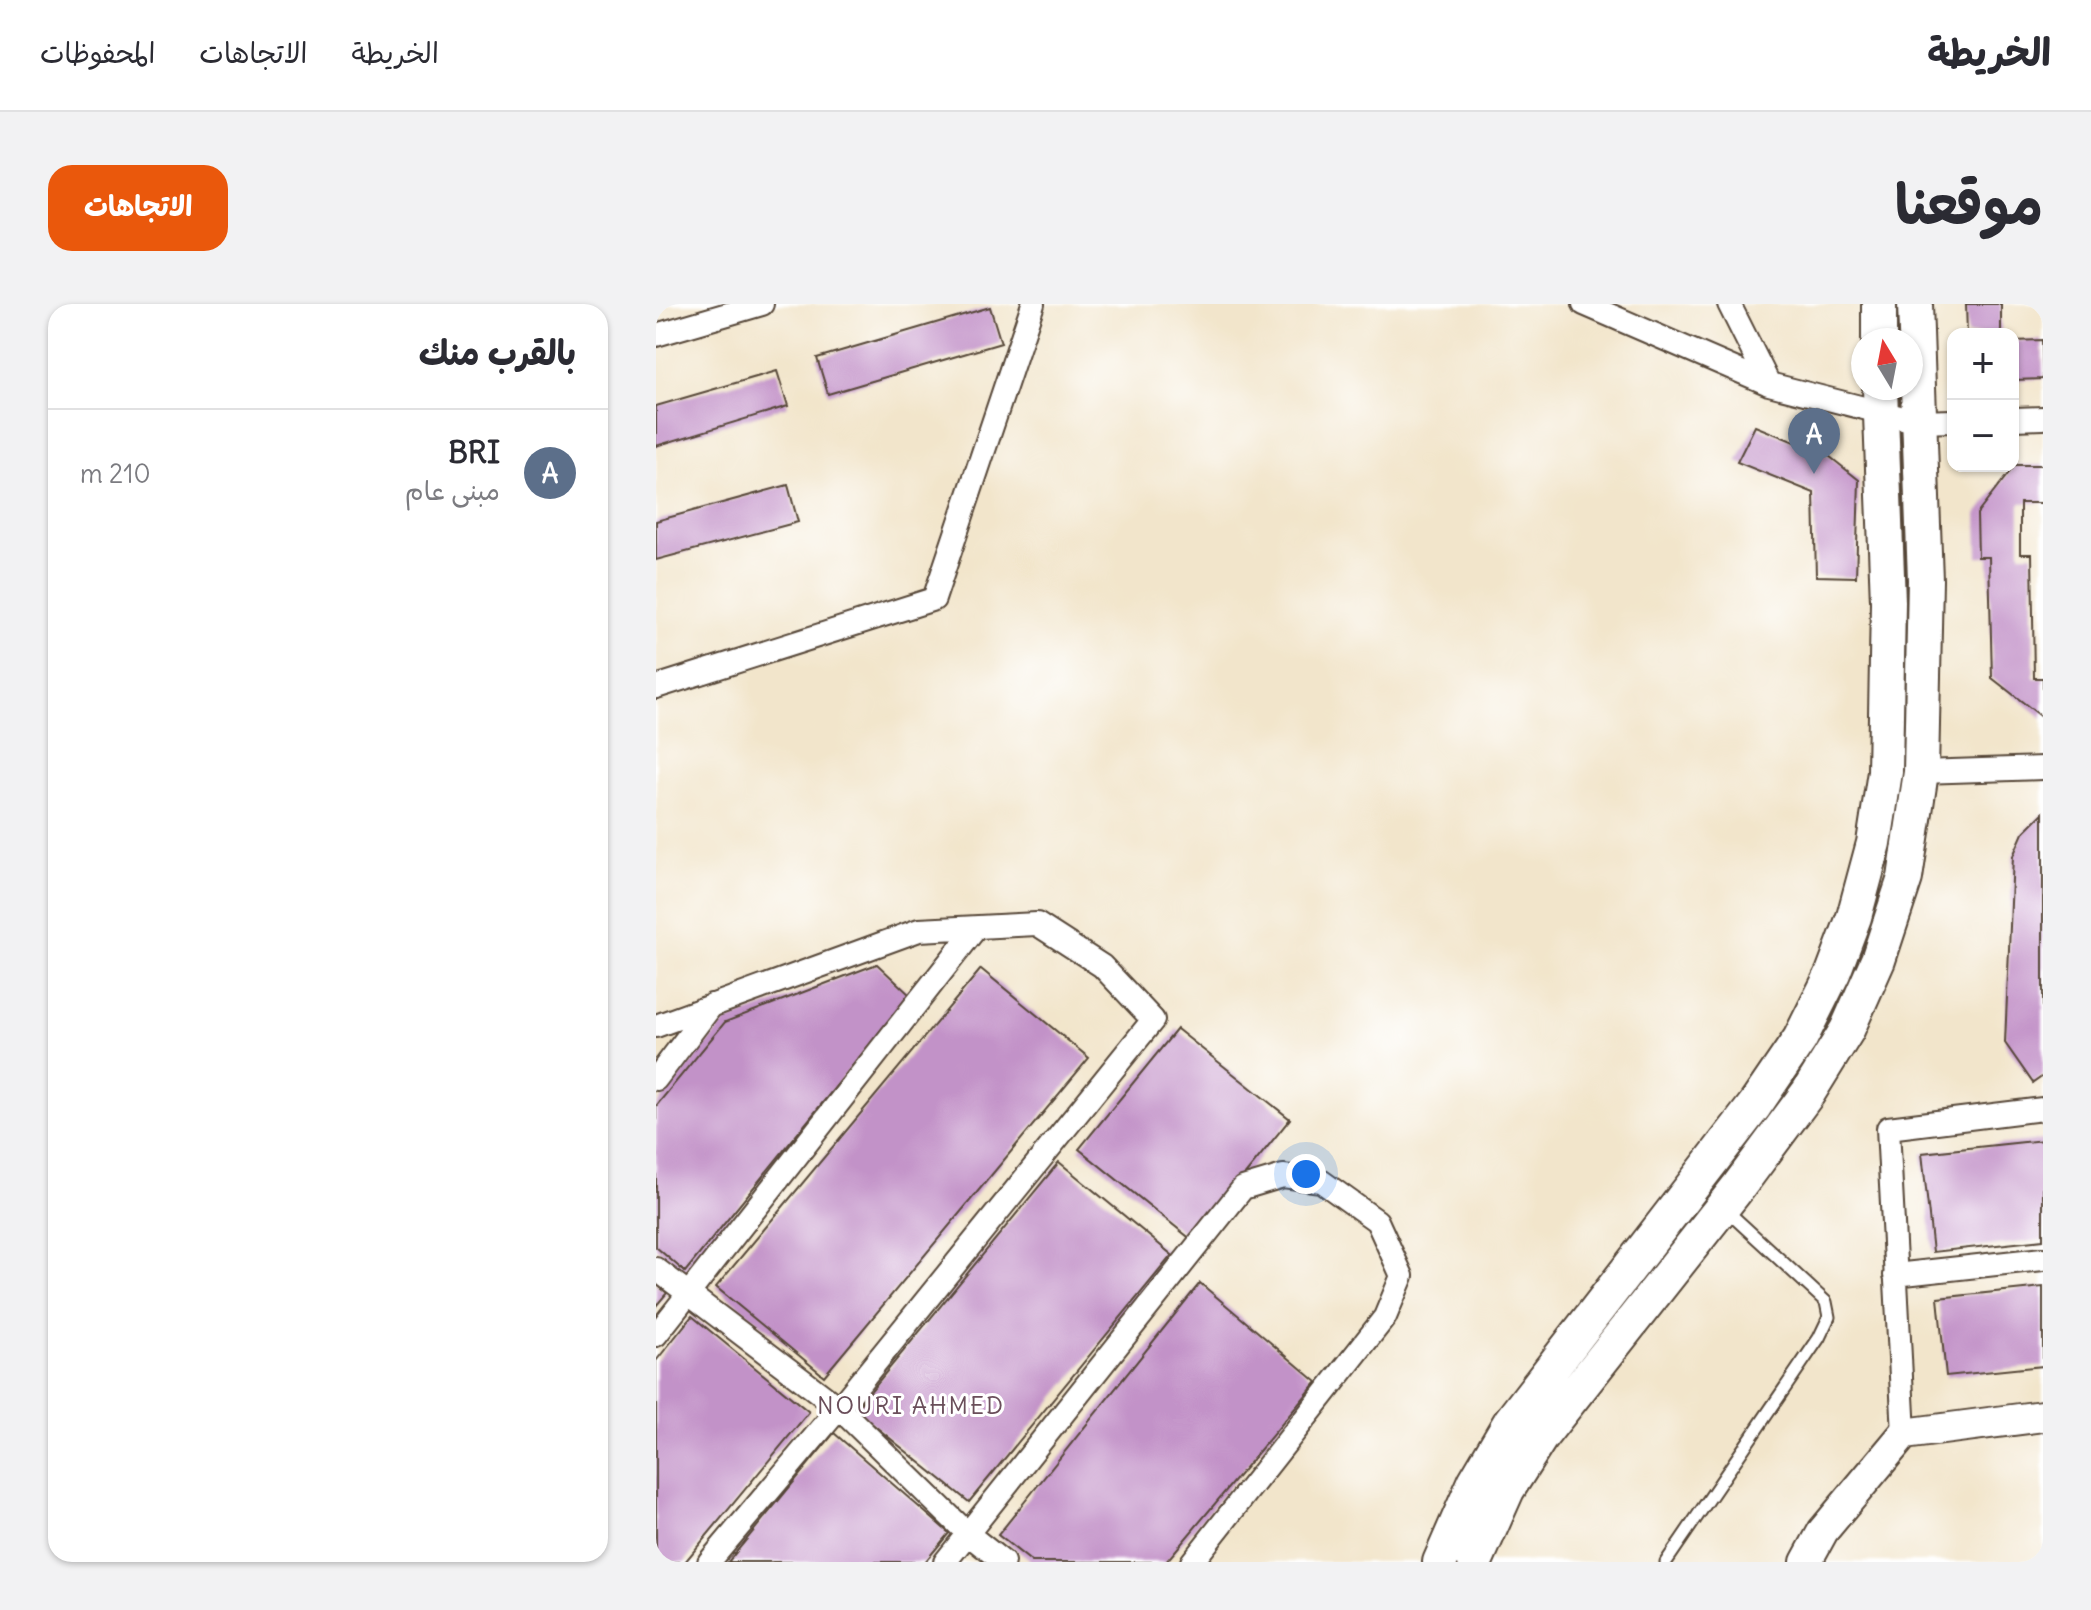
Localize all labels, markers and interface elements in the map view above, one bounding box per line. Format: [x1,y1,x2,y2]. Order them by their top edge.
text: الخريطة [1927,29,2051,76]
text: المحفوظات [40,35,155,71]
text: الاتجاهات [199,35,307,71]
text: الخريطة [351,35,439,71]
button: الاتجاهات [48,165,228,251]
text: موقعنا [1895,169,2043,239]
north arrow [1851,328,1923,400]
map controls [1947,328,2019,472]
button: + [1947,328,2019,400]
text: بالقرب منك [419,331,576,374]
button: − [1947,400,2019,472]
pin: A [1788,408,1840,474]
text: BRI [448,433,500,471]
text: 210 m [80,457,151,490]
text: A [542,457,558,490]
text: مبنى عام [405,474,500,507]
your location [1286,1154,1326,1194]
district label: NOURI AHMED [817,1390,1005,1420]

